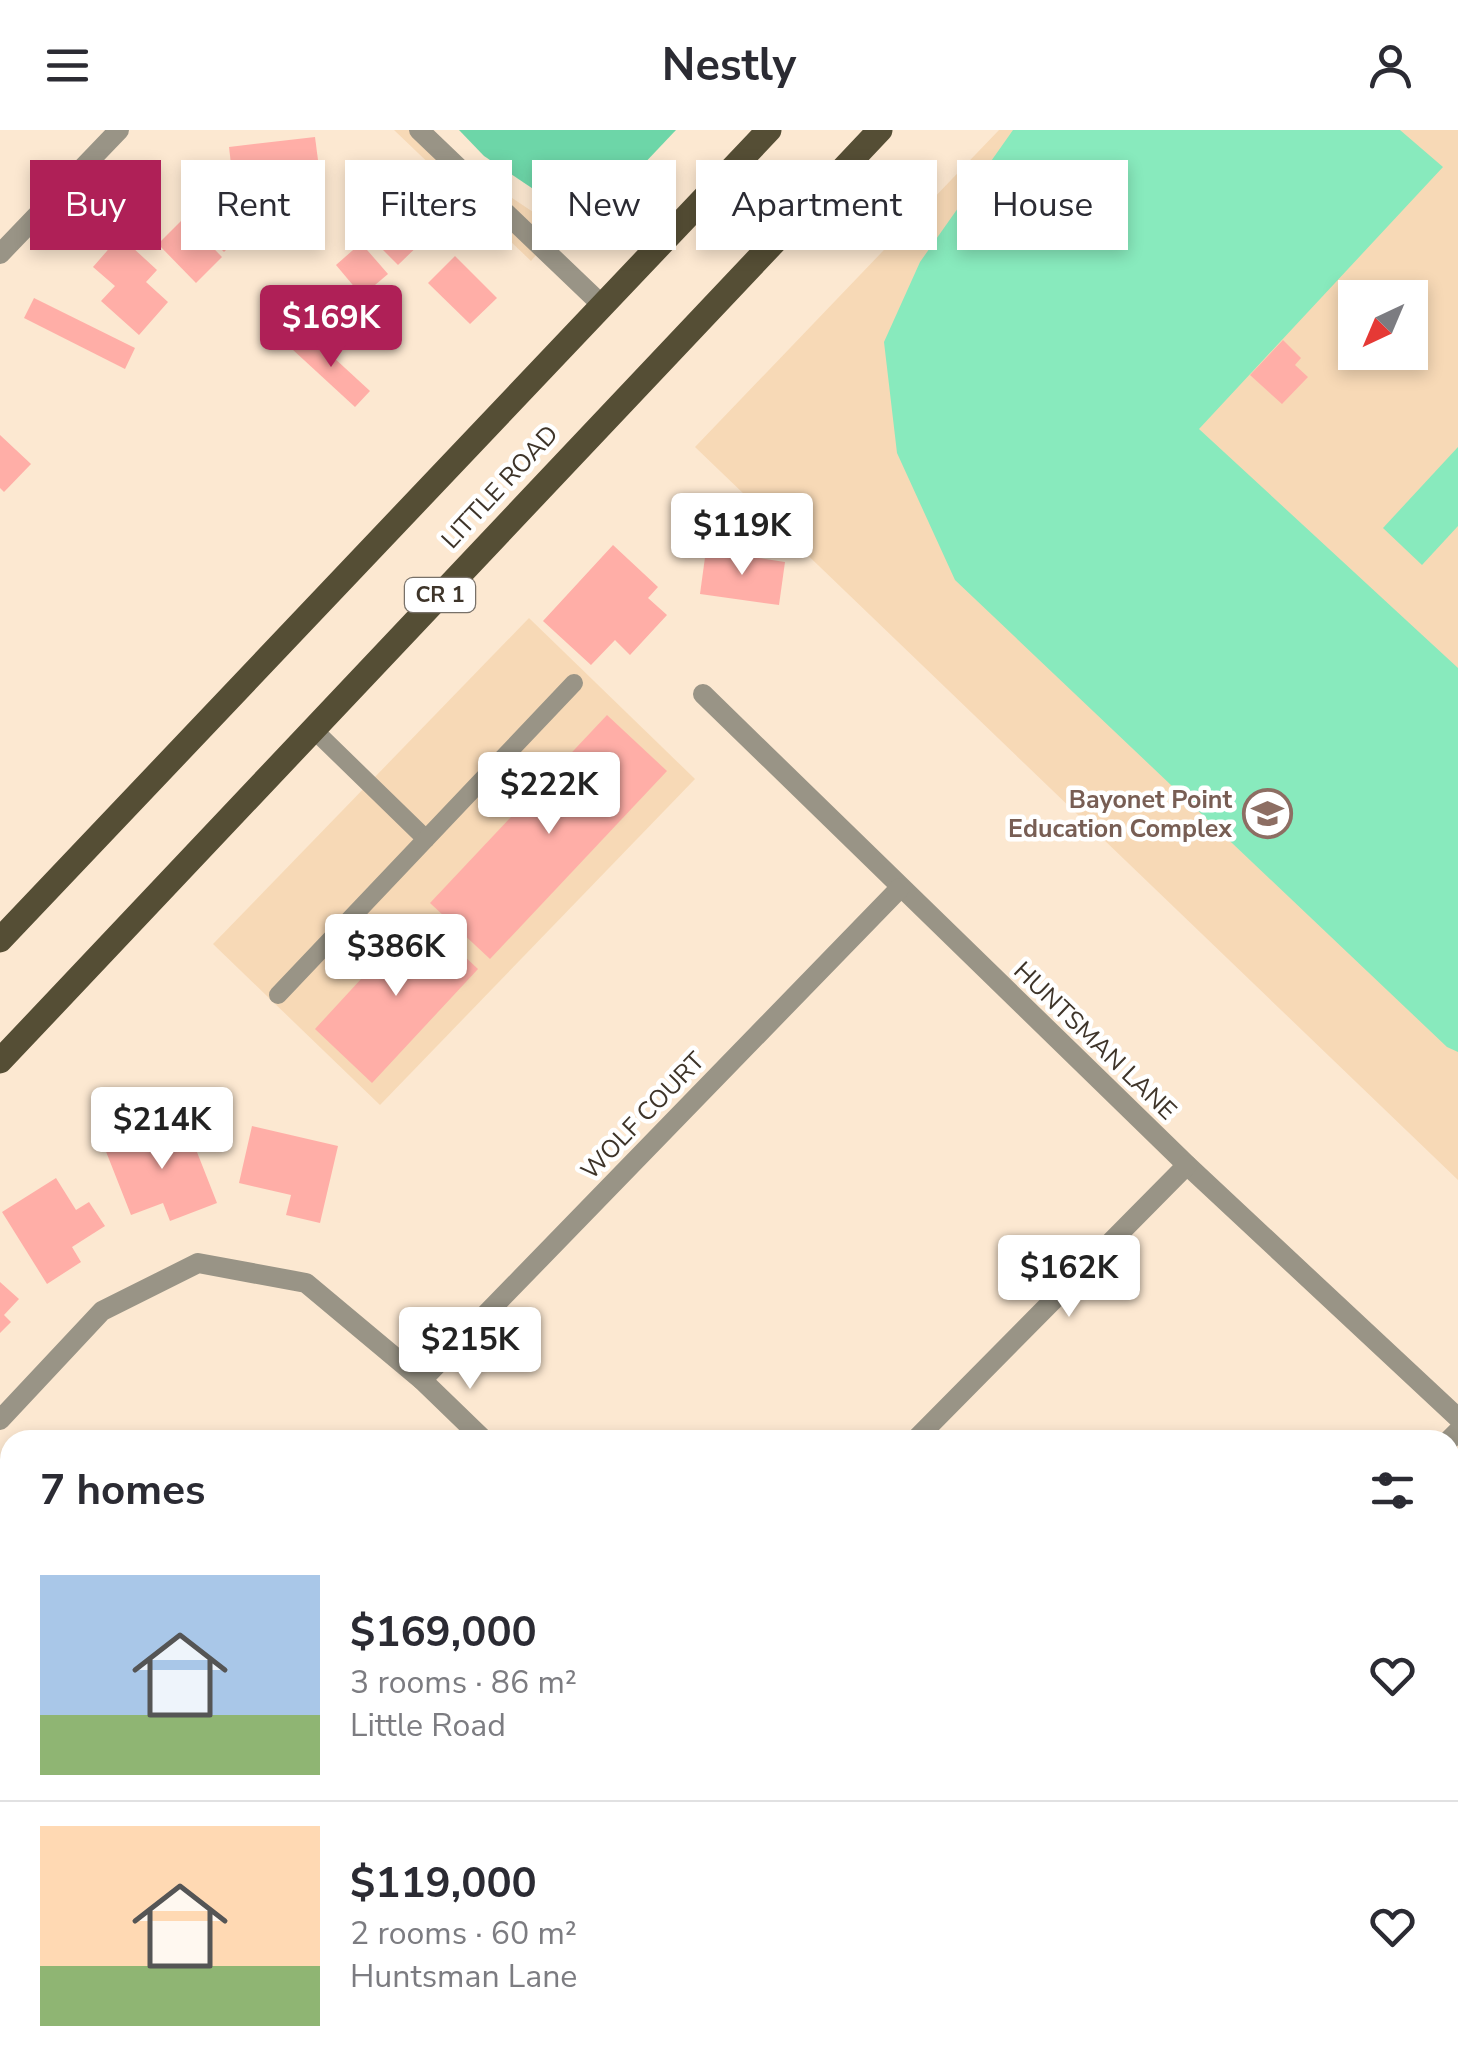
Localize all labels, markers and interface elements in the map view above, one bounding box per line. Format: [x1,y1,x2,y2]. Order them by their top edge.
text: Nestly [662,35,796,96]
icon: menu [40,38,95,93]
icon: person [1363,38,1418,93]
chip: Buy [30,160,161,250]
chip: Rent [181,160,325,250]
chip: Filters [345,160,512,250]
chip: New [532,160,676,250]
chip: Apartment [696,160,937,250]
chip: House [957,160,1128,250]
north arrow [1338,280,1428,370]
map controls [1338,280,1428,370]
pin: $169K [261,285,401,370]
text: $169K [282,296,380,339]
street label: LITTLE ROAD [434,418,566,556]
pin: $119K [672,493,812,578]
text: $119K [693,504,791,547]
road number: CR 1 [405,578,475,612]
pin: $222K [479,752,619,837]
text: $222K [500,763,598,806]
place label: Bayonet Point Education Complex [1008,783,1232,846]
school or university icon: Bayonet Point Education Complex [1241,788,1293,840]
pin: $386K [326,914,466,999]
text: $386K [347,925,445,968]
street label: HUNTSMAN LANE [1006,954,1184,1128]
street label: WOLF COURT [573,1045,713,1187]
pin: $214K [92,1087,232,1172]
text: $214K [113,1098,211,1141]
pin: $162K [999,1235,1139,1320]
text: $162K [1020,1246,1118,1289]
pin: $215K [400,1307,540,1392]
text: $215K [421,1318,519,1361]
text: 7 homes [40,1462,205,1519]
icon: filters [1365,1463,1420,1518]
text: $169,000 [350,1604,537,1661]
icon: home [120,1615,240,1735]
icon: heart [1365,1648,1420,1703]
text: 3 rooms · 86 m² [350,1661,577,1704]
text: Little Road [350,1704,506,1747]
text: $119,000 [350,1855,537,1912]
icon: home [120,1866,240,1986]
icon: heart [1365,1899,1420,1954]
text: 2 rooms · 60 m² [350,1912,577,1955]
text: Huntsman Lane [350,1955,577,1998]

